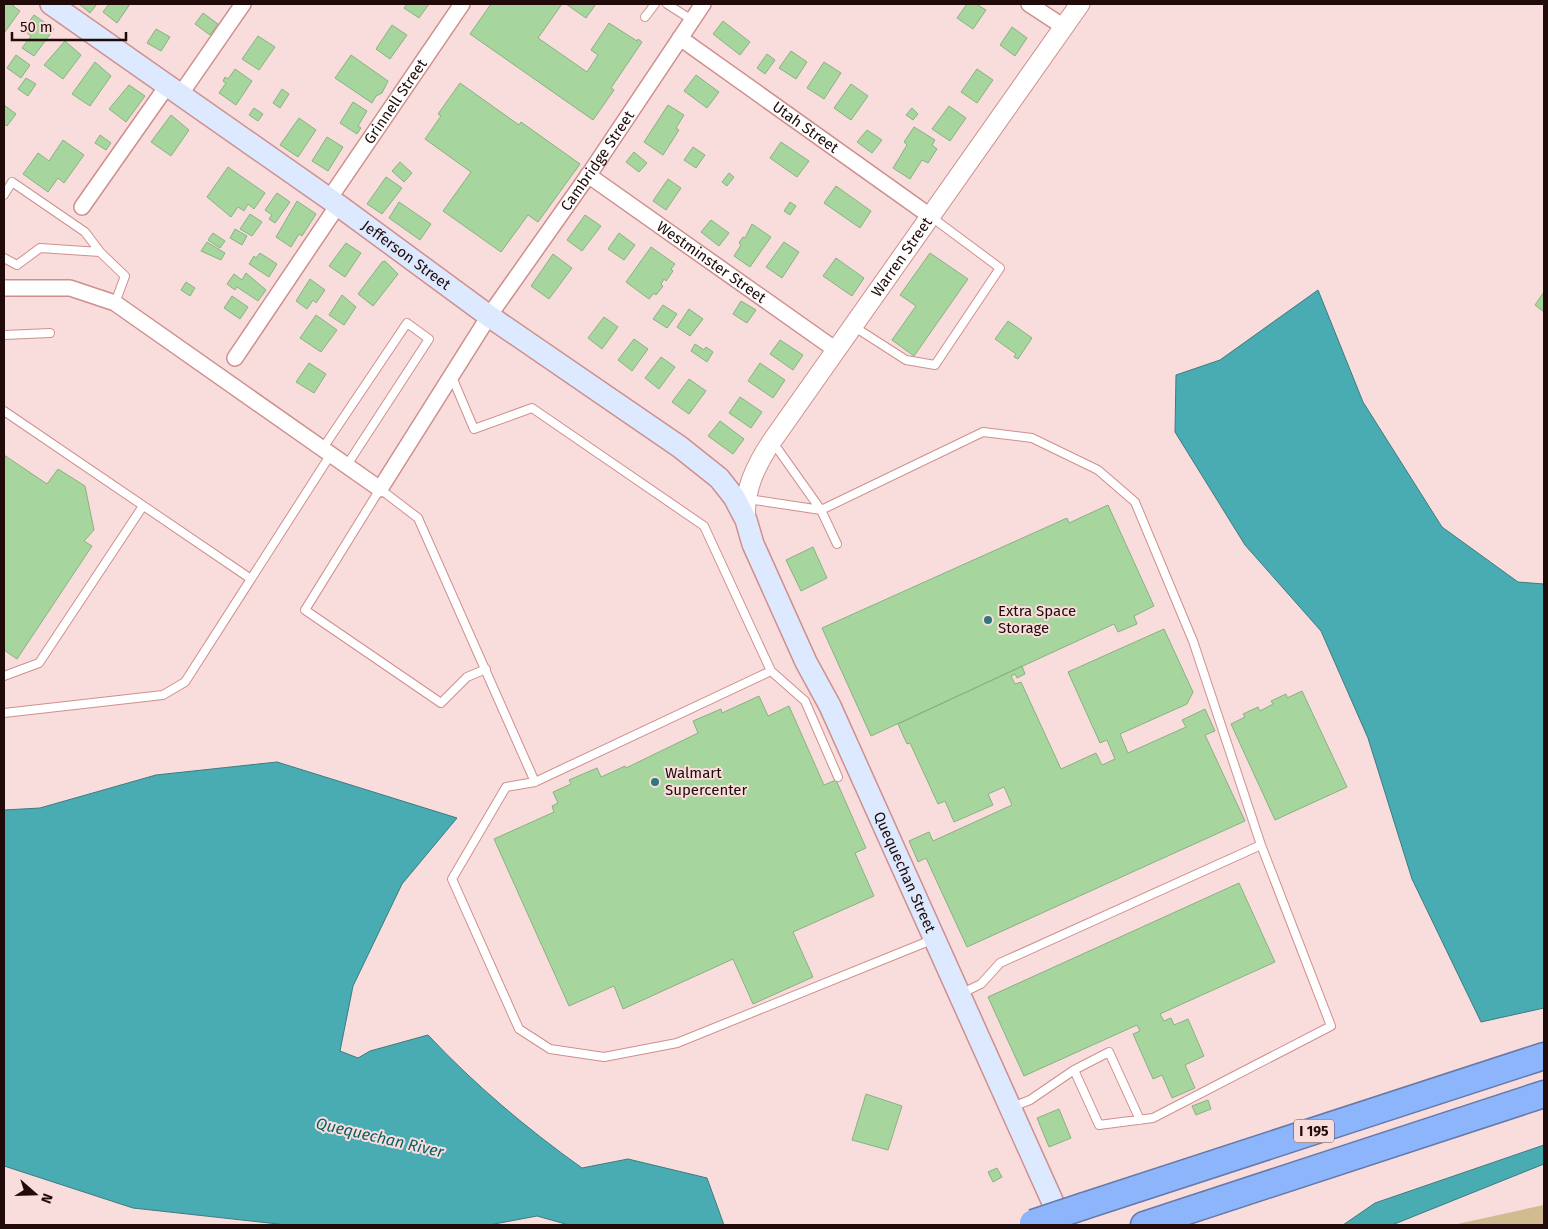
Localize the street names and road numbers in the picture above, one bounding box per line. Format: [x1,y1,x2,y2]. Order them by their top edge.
street label: Grinnell Street [360,55,431,147]
street label: Utah Street [769,98,842,157]
street label: Cambridge Street [557,107,638,215]
street label: Warren Street [868,213,936,300]
street label: Jefferson Street [358,217,455,294]
street label: Westminster Street [653,217,770,307]
street label: Quequechan Street [870,809,940,936]
road number: I 195 [1294,1120,1334,1142]

